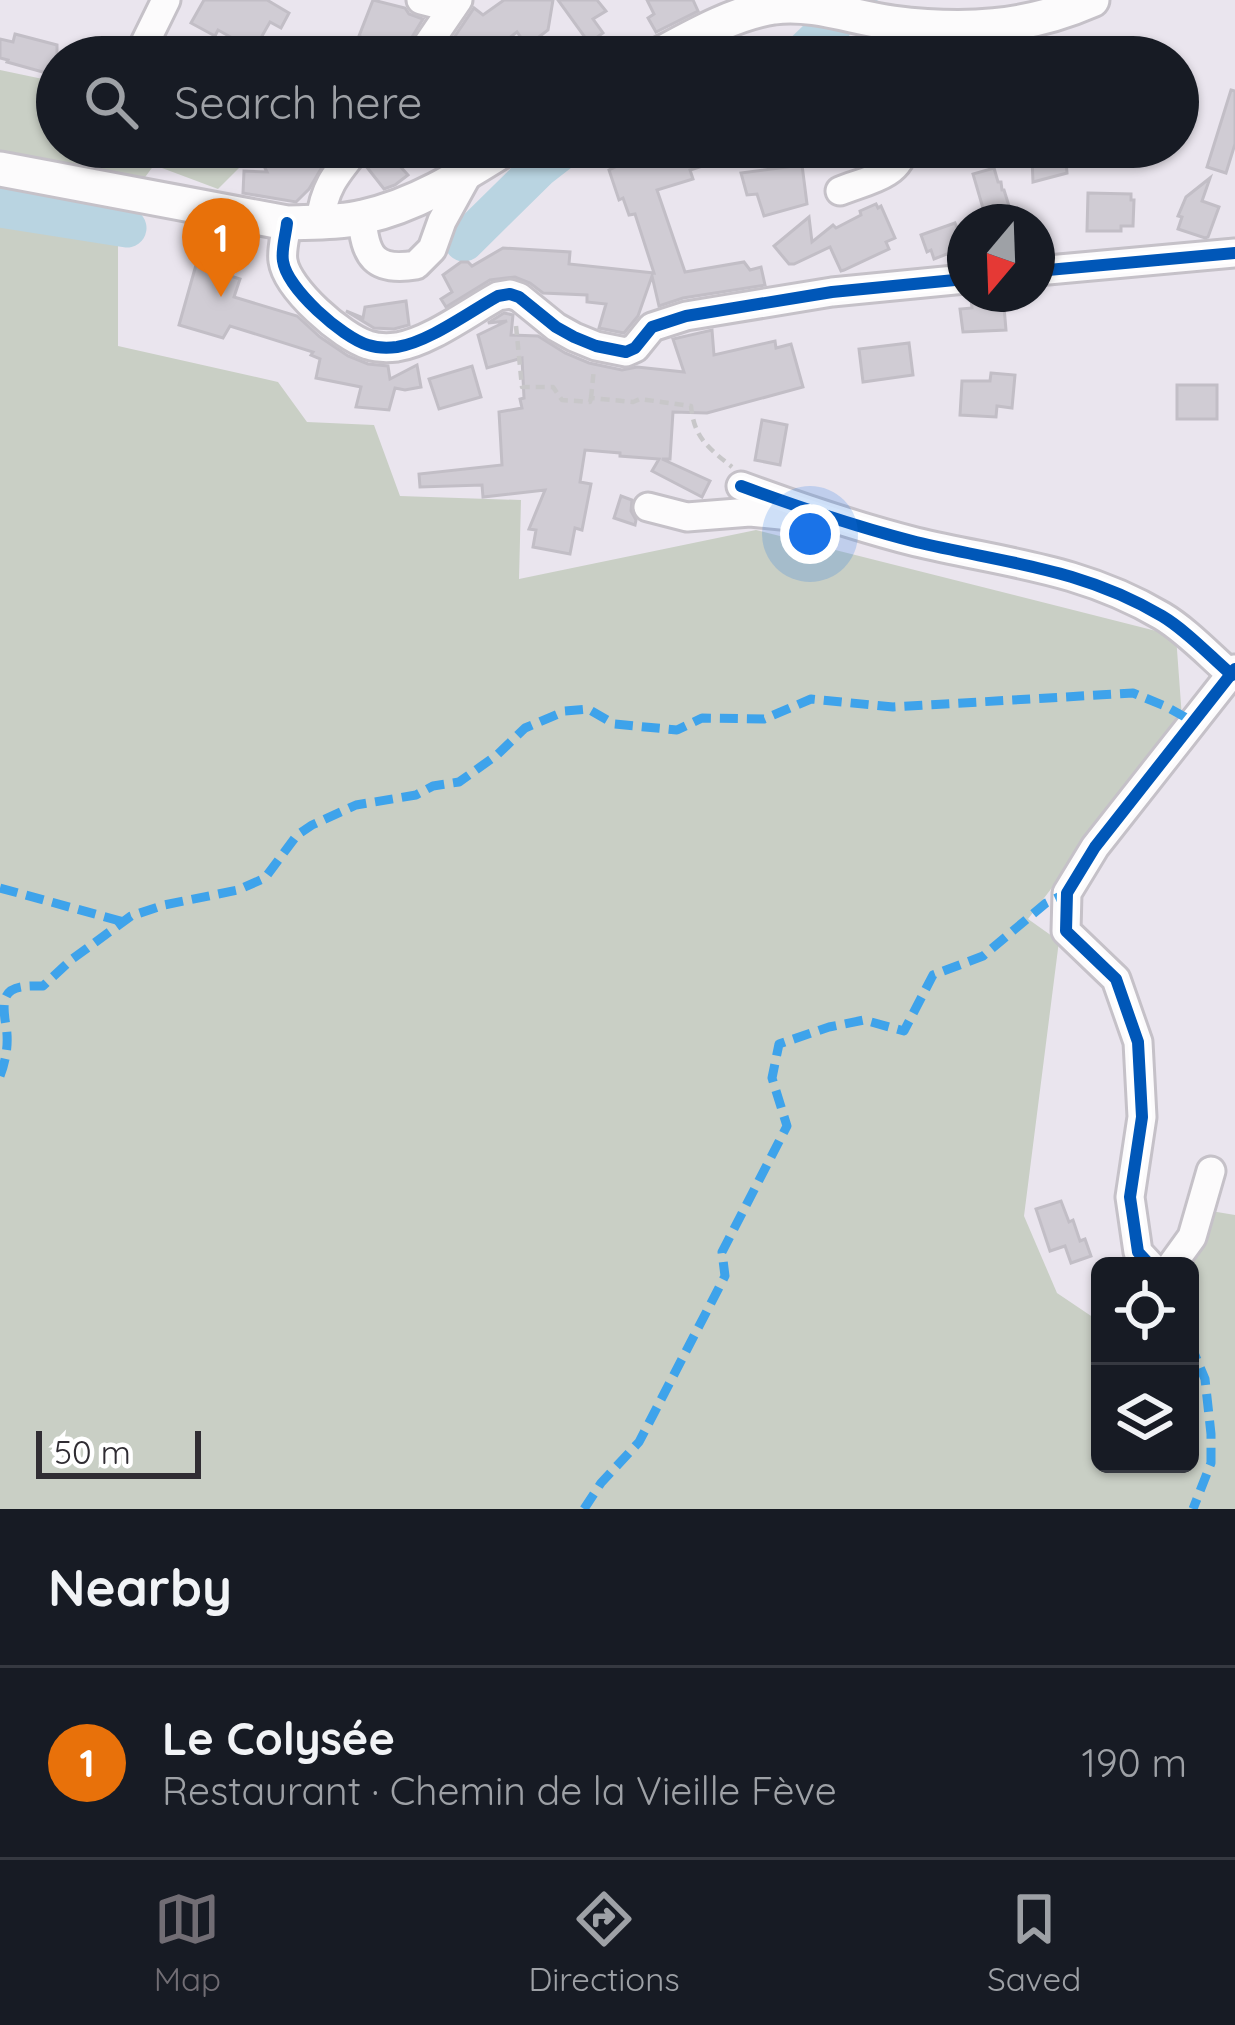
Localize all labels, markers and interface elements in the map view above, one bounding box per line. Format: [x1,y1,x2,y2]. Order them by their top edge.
search box [36,36,1199,168]
icon: search [78,69,144,135]
text: Search here [174,74,422,130]
pin: 1 [182,198,260,297]
north arrow [947,204,1055,312]
your location [780,504,840,564]
map controls [1091,1257,1199,1473]
button: locate [1091,1257,1199,1365]
button: layers [1091,1365,1199,1473]
scale bar [36,1425,201,1478]
text: 50 m [54,1431,131,1472]
text: Nearby [48,1555,232,1619]
text: Le Colysée [162,1710,395,1766]
text: 1 [79,1738,95,1787]
text: 190 m [1081,1738,1187,1787]
text: Restaurant · Chemin de la Vieille Fève [162,1766,837,1815]
tab: Map [154,1886,221,1999]
tab: Directions [528,1886,680,1999]
tab: Saved [987,1886,1081,1999]

